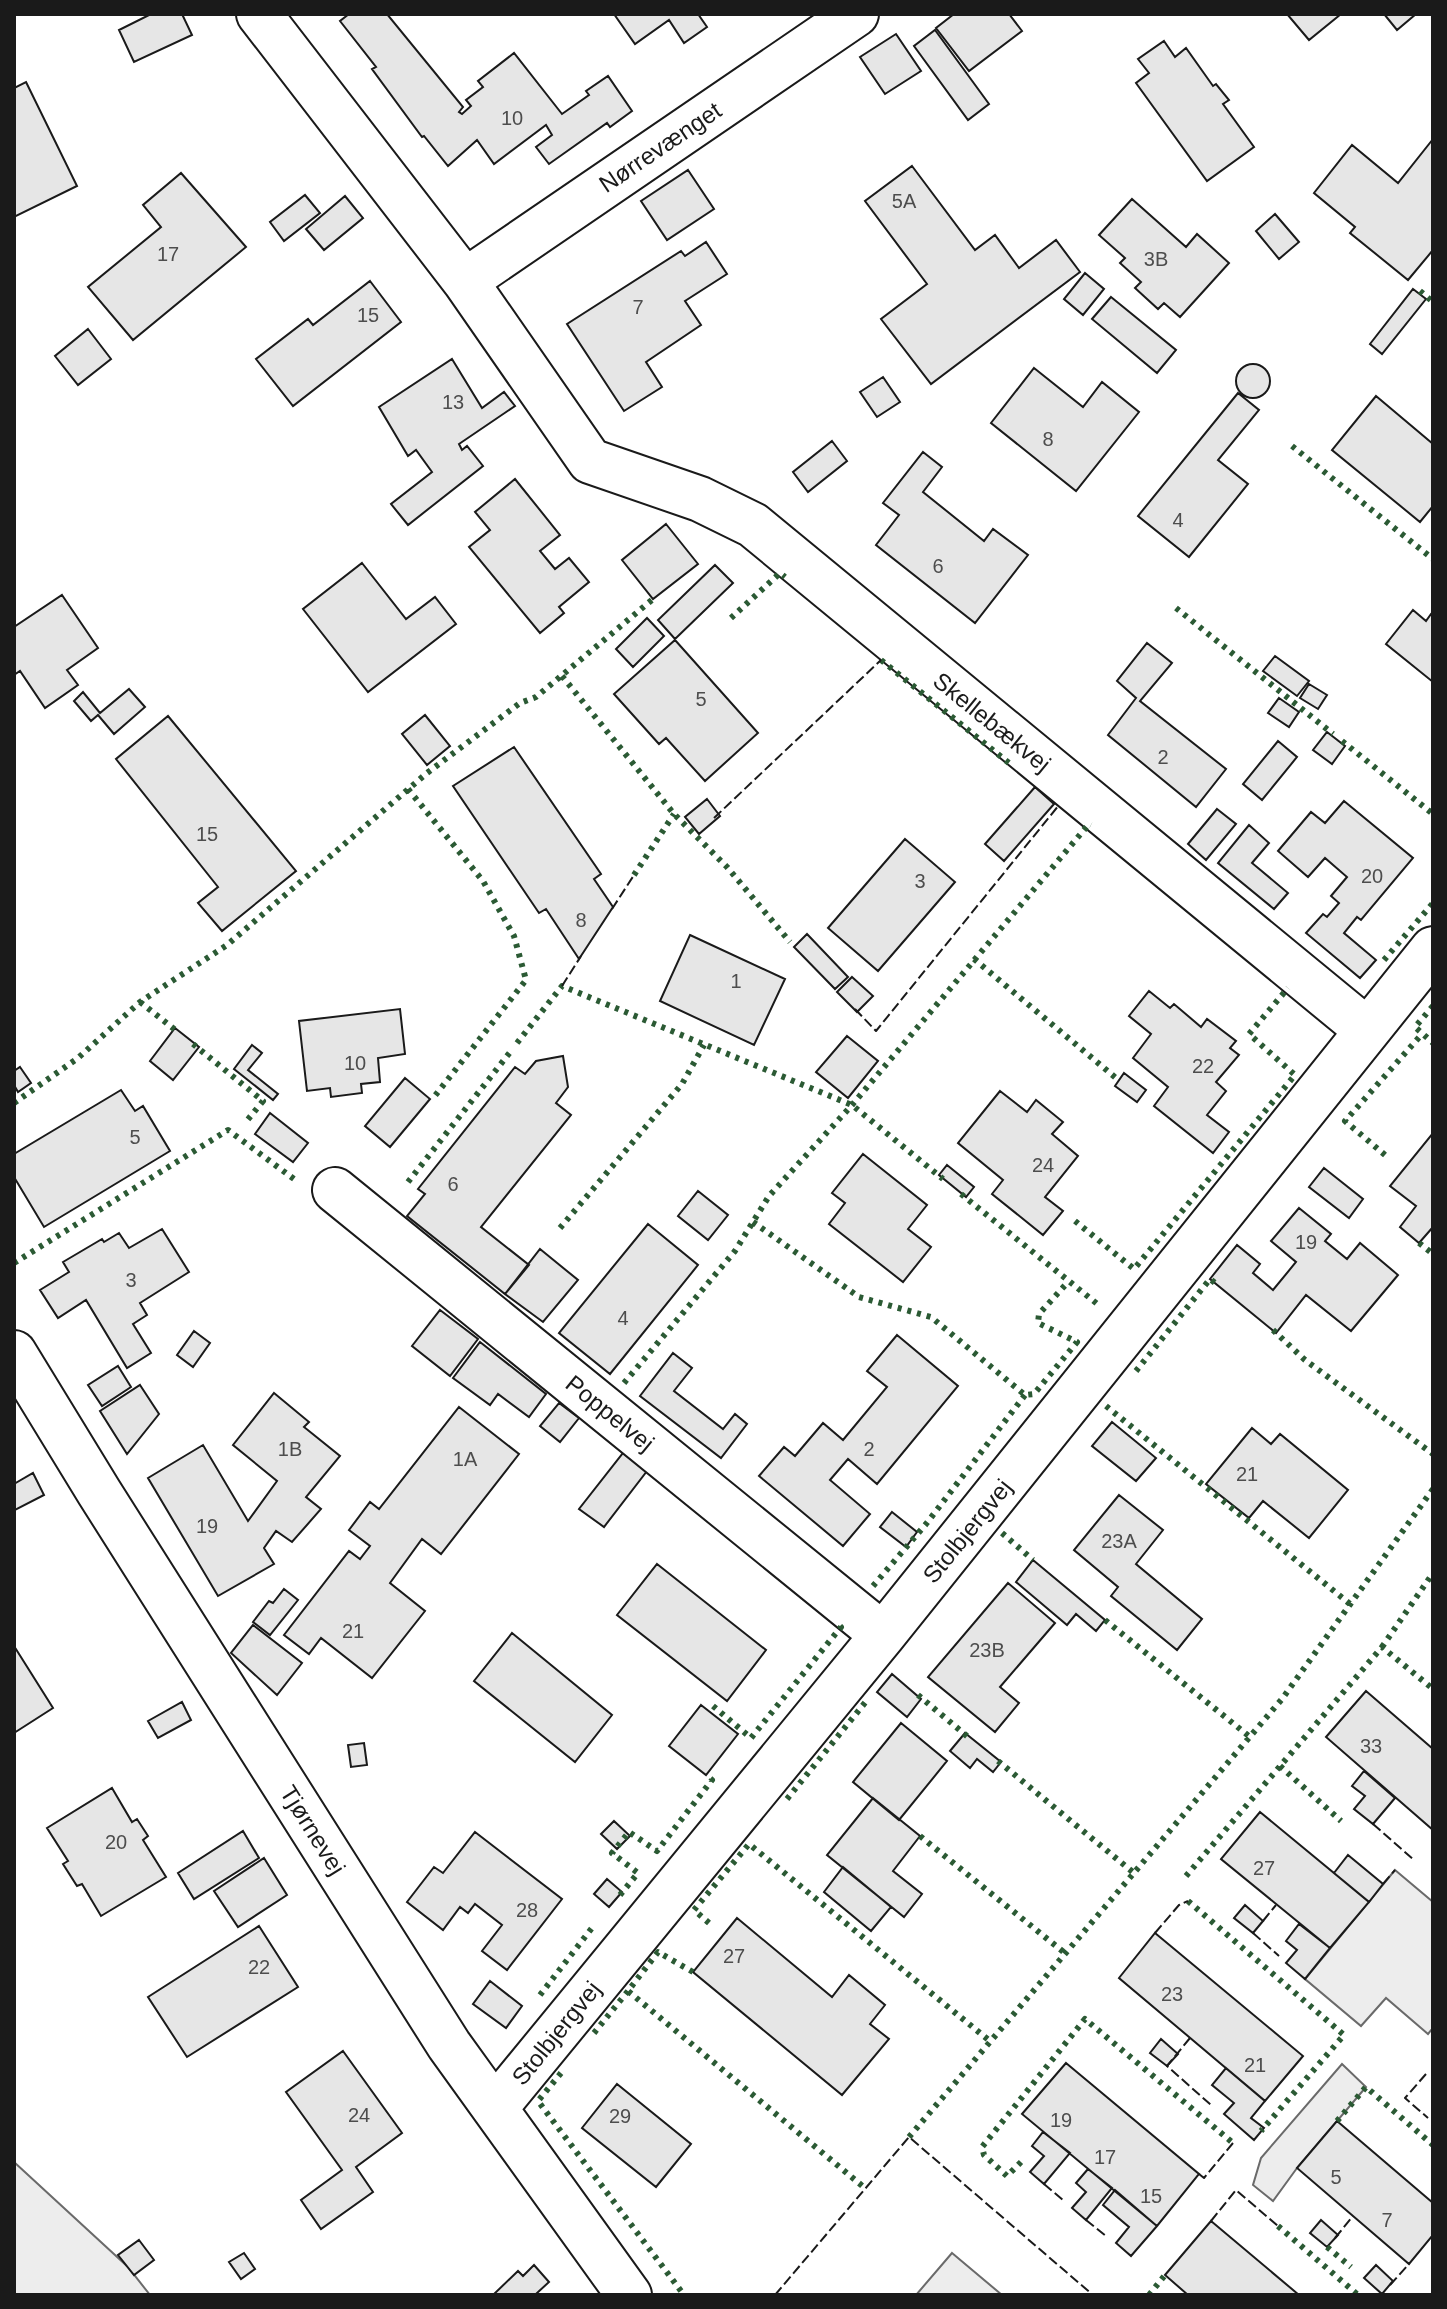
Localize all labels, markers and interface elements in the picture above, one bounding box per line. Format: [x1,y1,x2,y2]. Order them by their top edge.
street label: Nørrevænget [594,96,726,198]
house number: 10 [501,107,523,129]
house number: 5A [892,190,917,212]
house number: 17 [157,243,179,265]
house number: 3B [1144,248,1168,270]
house number: 7 [632,296,644,318]
house number: 15 [357,304,379,326]
house number: 13 [442,391,464,413]
house number: 8 [1042,428,1054,450]
house number: 4 [1172,509,1184,531]
house number: 6 [932,555,944,577]
street label: Skellebækvej [928,667,1056,777]
house number: 5 [695,688,707,710]
house number: 2 [1157,746,1169,768]
house number: 15 [196,823,218,845]
house number: 20 [1361,865,1383,887]
house number: 3 [914,870,926,892]
house number: 8 [575,909,587,931]
house number: 1 [730,970,742,992]
house number: 10 [344,1052,366,1074]
house number: 22 [1192,1055,1214,1077]
house number: 5 [129,1126,141,1148]
house number: 24 [1032,1154,1054,1176]
house number: 6 [447,1173,459,1195]
house number: 19 [1295,1231,1317,1253]
house number: 3 [125,1269,137,1291]
house number: 4 [617,1307,629,1329]
street label: Poppelvej [561,1369,659,1457]
house number: 1B [278,1438,302,1460]
house number: 2 [863,1438,875,1460]
house number: 1A [453,1448,478,1470]
house number: 21 [1236,1463,1258,1485]
street label: Stolbjergvej [917,1474,1017,1588]
house number: 19 [196,1515,218,1537]
house number: 23A [1101,1530,1137,1552]
house number: 21 [342,1620,364,1642]
house number: 23B [969,1639,1005,1661]
house number: 33 [1360,1735,1382,1757]
street label: Tjørnevej [275,1780,351,1880]
house number: 20 [105,1831,127,1853]
house number: 27 [1253,1857,1275,1879]
house number: 28 [516,1899,538,1921]
house number: 27 [723,1945,745,1967]
house number: 22 [248,1956,270,1978]
street label: Stolbjergvej [506,1976,606,2090]
house number: 23 [1161,1983,1183,2005]
house number: 21 [1244,2054,1266,2076]
house number: 24 [348,2104,370,2126]
house number: 29 [609,2105,631,2127]
house number: 19 [1050,2109,1072,2131]
house number: 17 [1094,2146,1116,2168]
house number: 5 [1330,2166,1342,2188]
house number: 15 [1140,2185,1162,2207]
house number: 7 [1381,2209,1393,2231]

